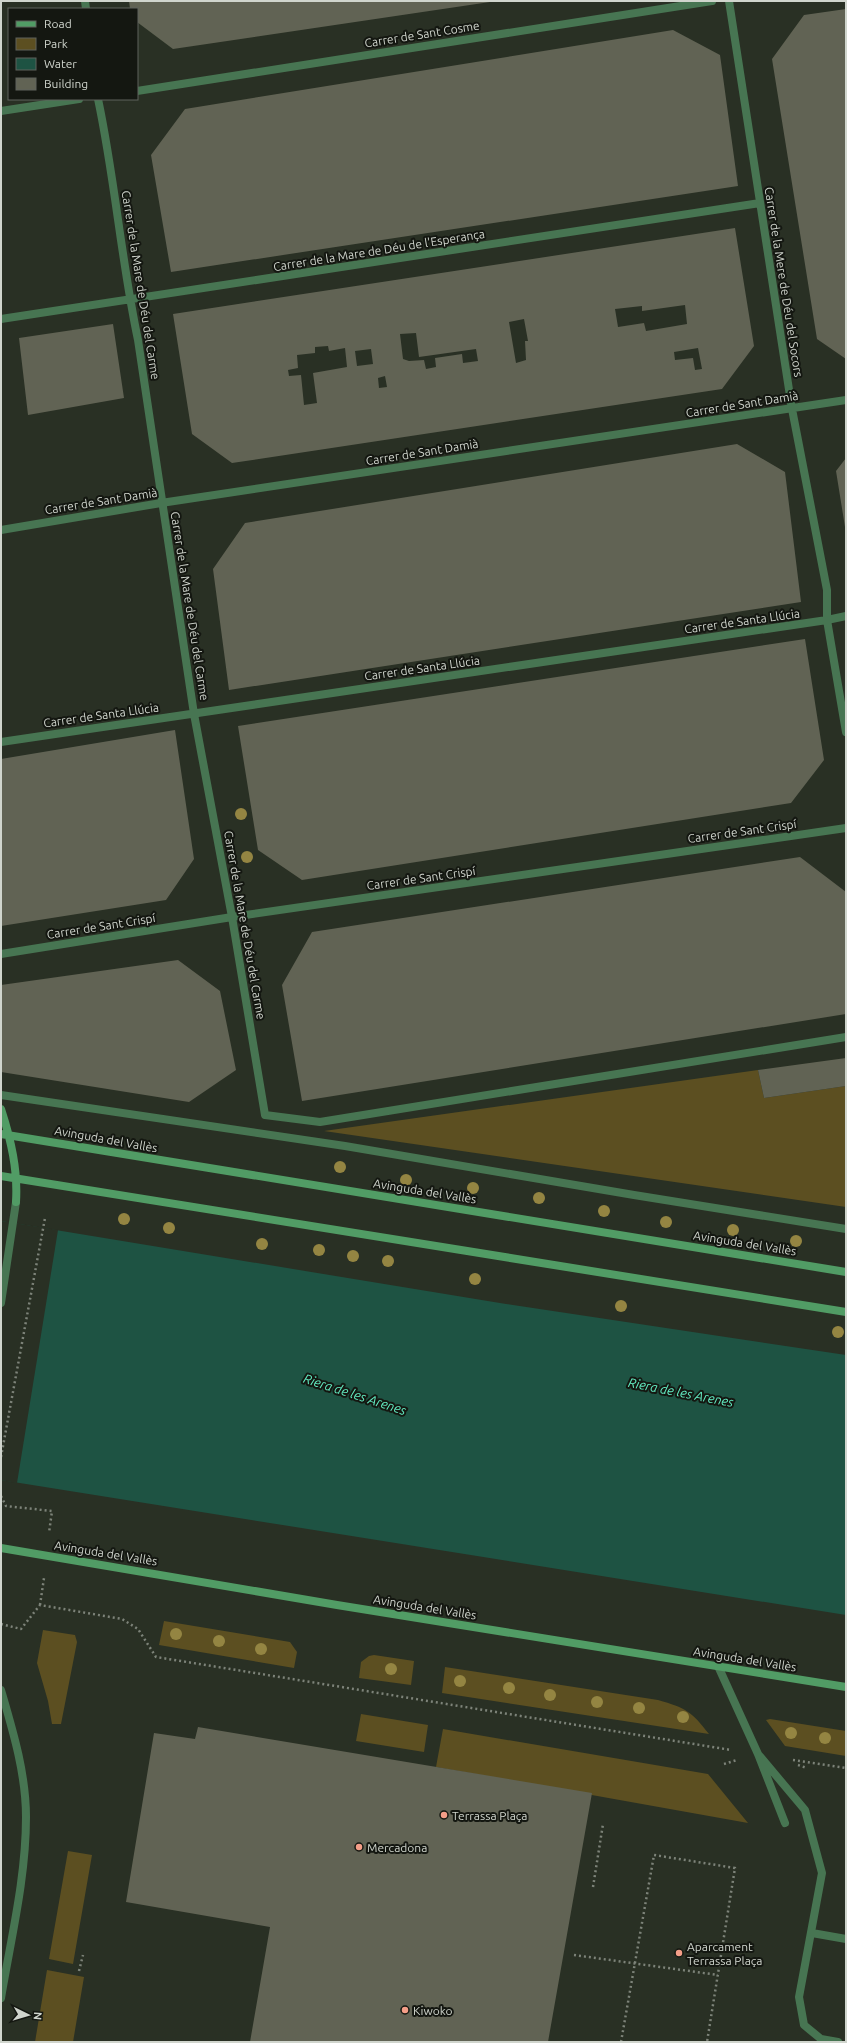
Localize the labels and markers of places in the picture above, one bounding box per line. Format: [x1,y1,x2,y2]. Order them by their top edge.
place label: Terrassa Plaça [452,1809,528,1822]
marker: Terrassa Plaça [439,1810,449,1820]
place label: Mercadona [367,1841,427,1854]
marker: Mercadona [354,1842,364,1852]
place label: Aparcament Terrassa Plaça [687,1940,763,1967]
marker: Aparcament Terrassa Plaça [674,1948,684,1958]
place label: Kiwoko [413,2004,453,2017]
marker: Kiwoko [400,2005,410,2015]

